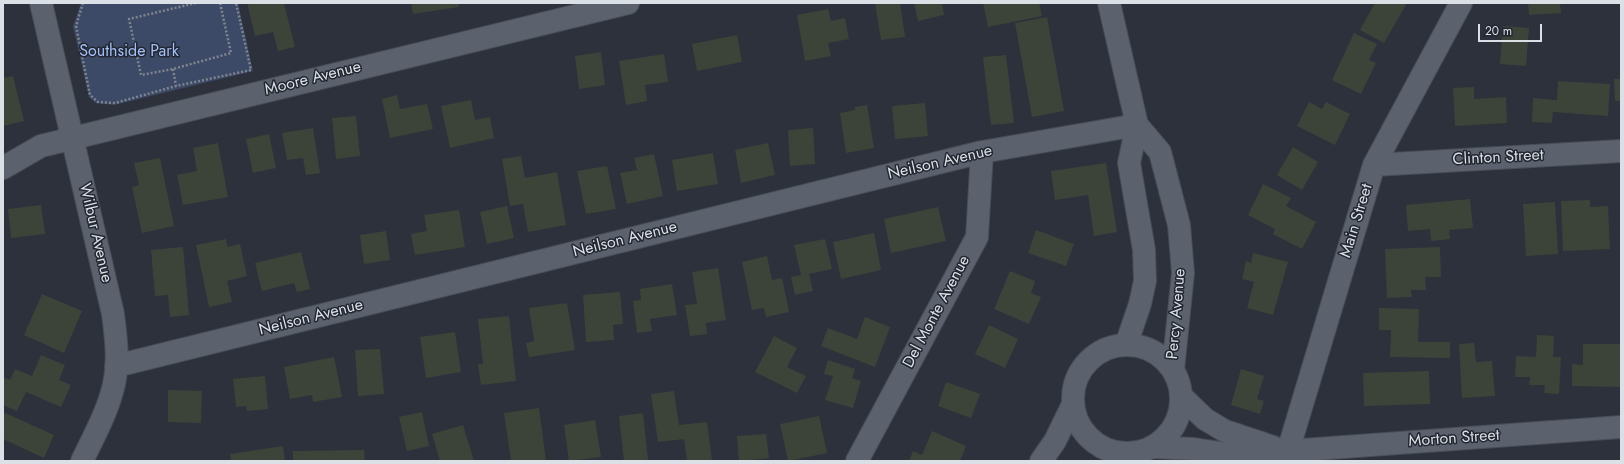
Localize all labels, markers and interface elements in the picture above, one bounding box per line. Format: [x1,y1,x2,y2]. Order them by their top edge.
scale bar [1480,16,1544,42]
text: 20 m [1485,22,1512,40]
park label: Southside Park [79,42,179,62]
street label: Moore Avenue [263,58,363,100]
street label: Neilson Avenue [886,142,994,184]
street label: Clinton Street [1452,146,1544,170]
street label: Wilbur Avenue [74,181,116,285]
street label: Main Street [1337,182,1377,260]
street label: Neilson Avenue [571,218,679,262]
street label: Del Monte Avenue [899,253,975,371]
street label: Percy Avenue [1163,268,1191,360]
street label: Neilson Avenue [257,296,365,340]
street label: Morton Street [1408,426,1500,452]

